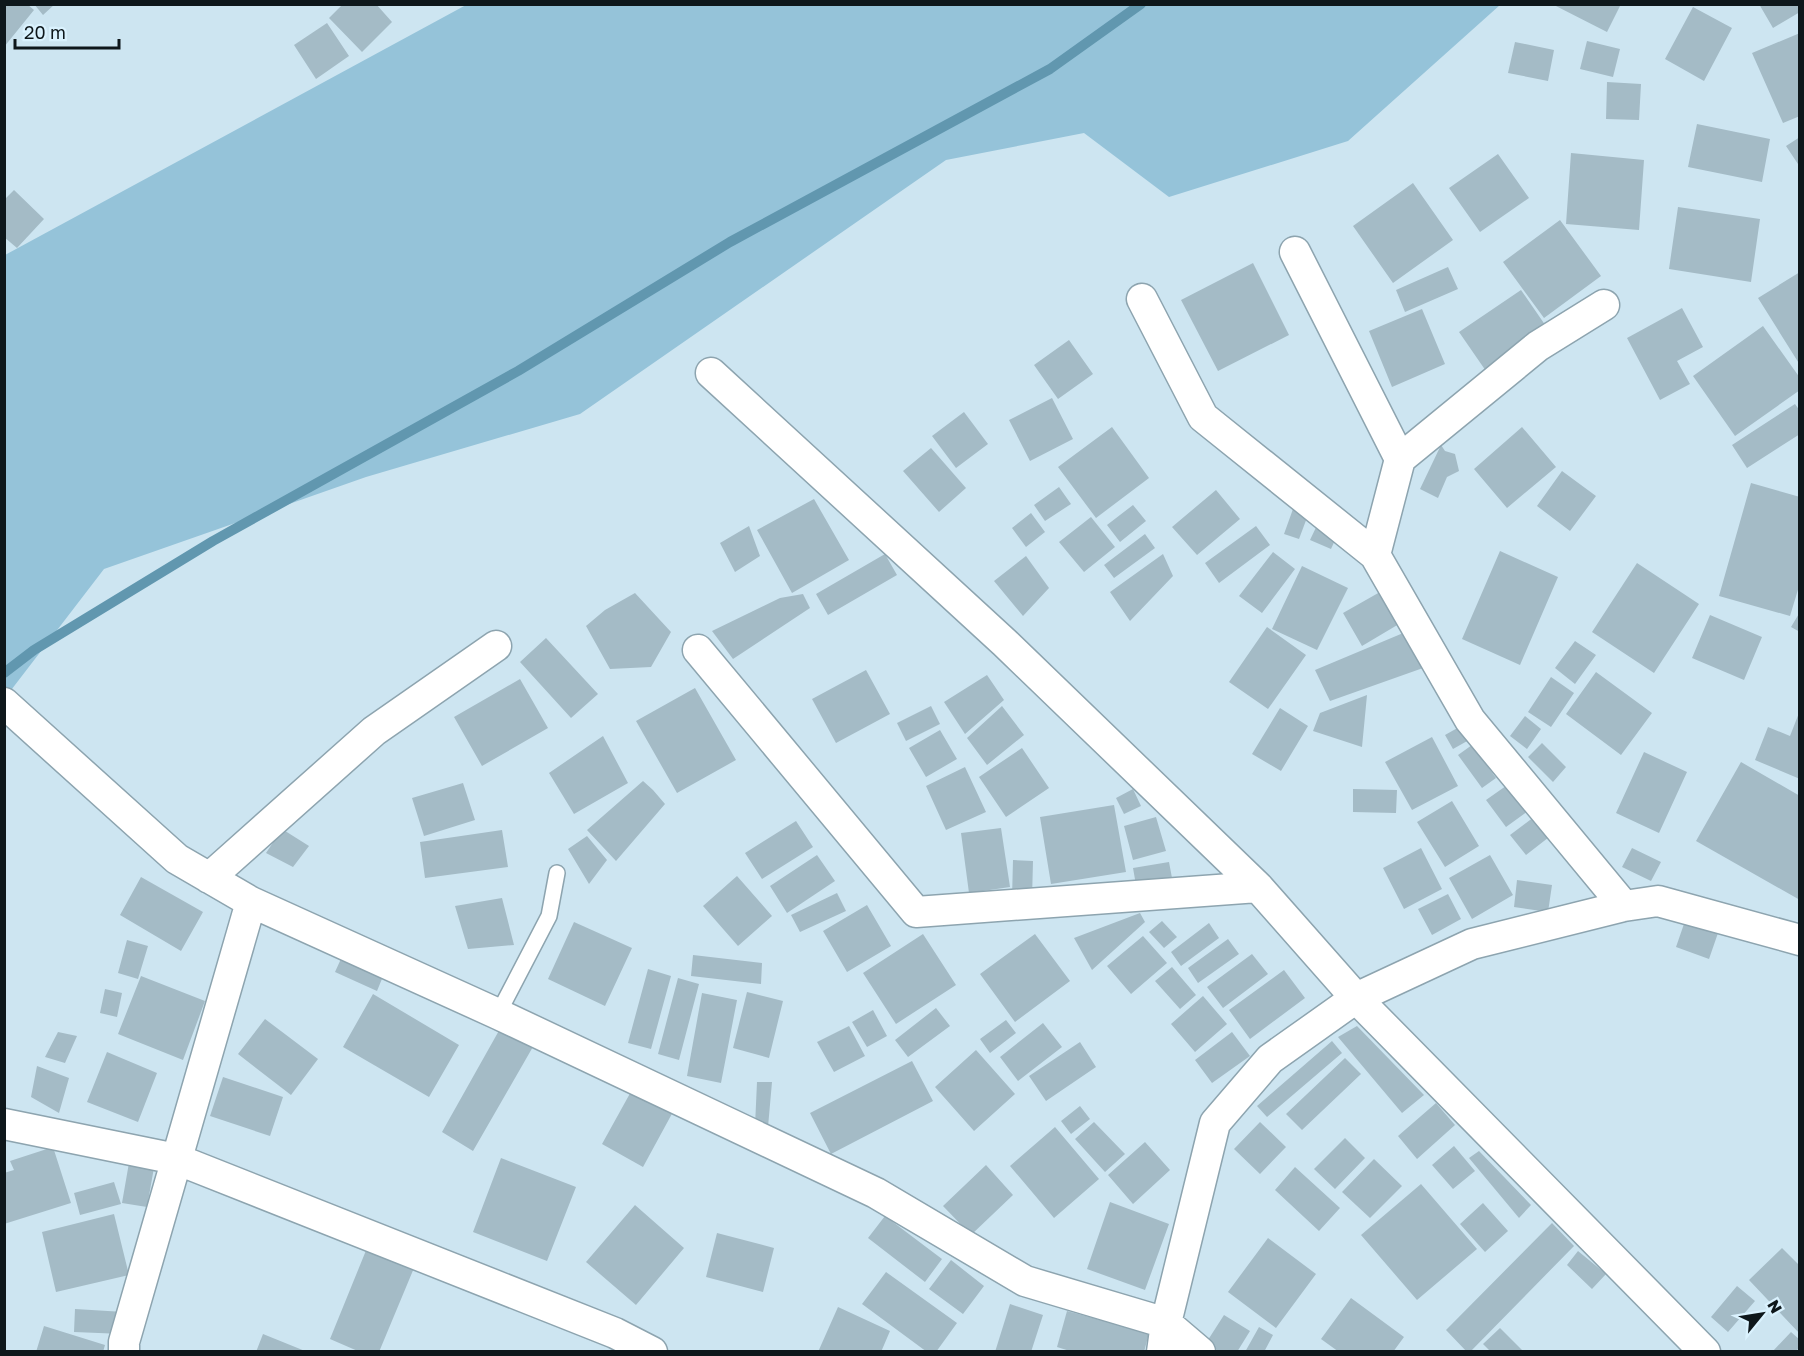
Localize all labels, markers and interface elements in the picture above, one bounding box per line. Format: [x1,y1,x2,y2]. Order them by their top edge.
scale bar [15,12,118,50]
text: 20 m [24,21,66,43]
north arrow [1732,1284,1792,1344]
text: N [1763,1296,1787,1317]

